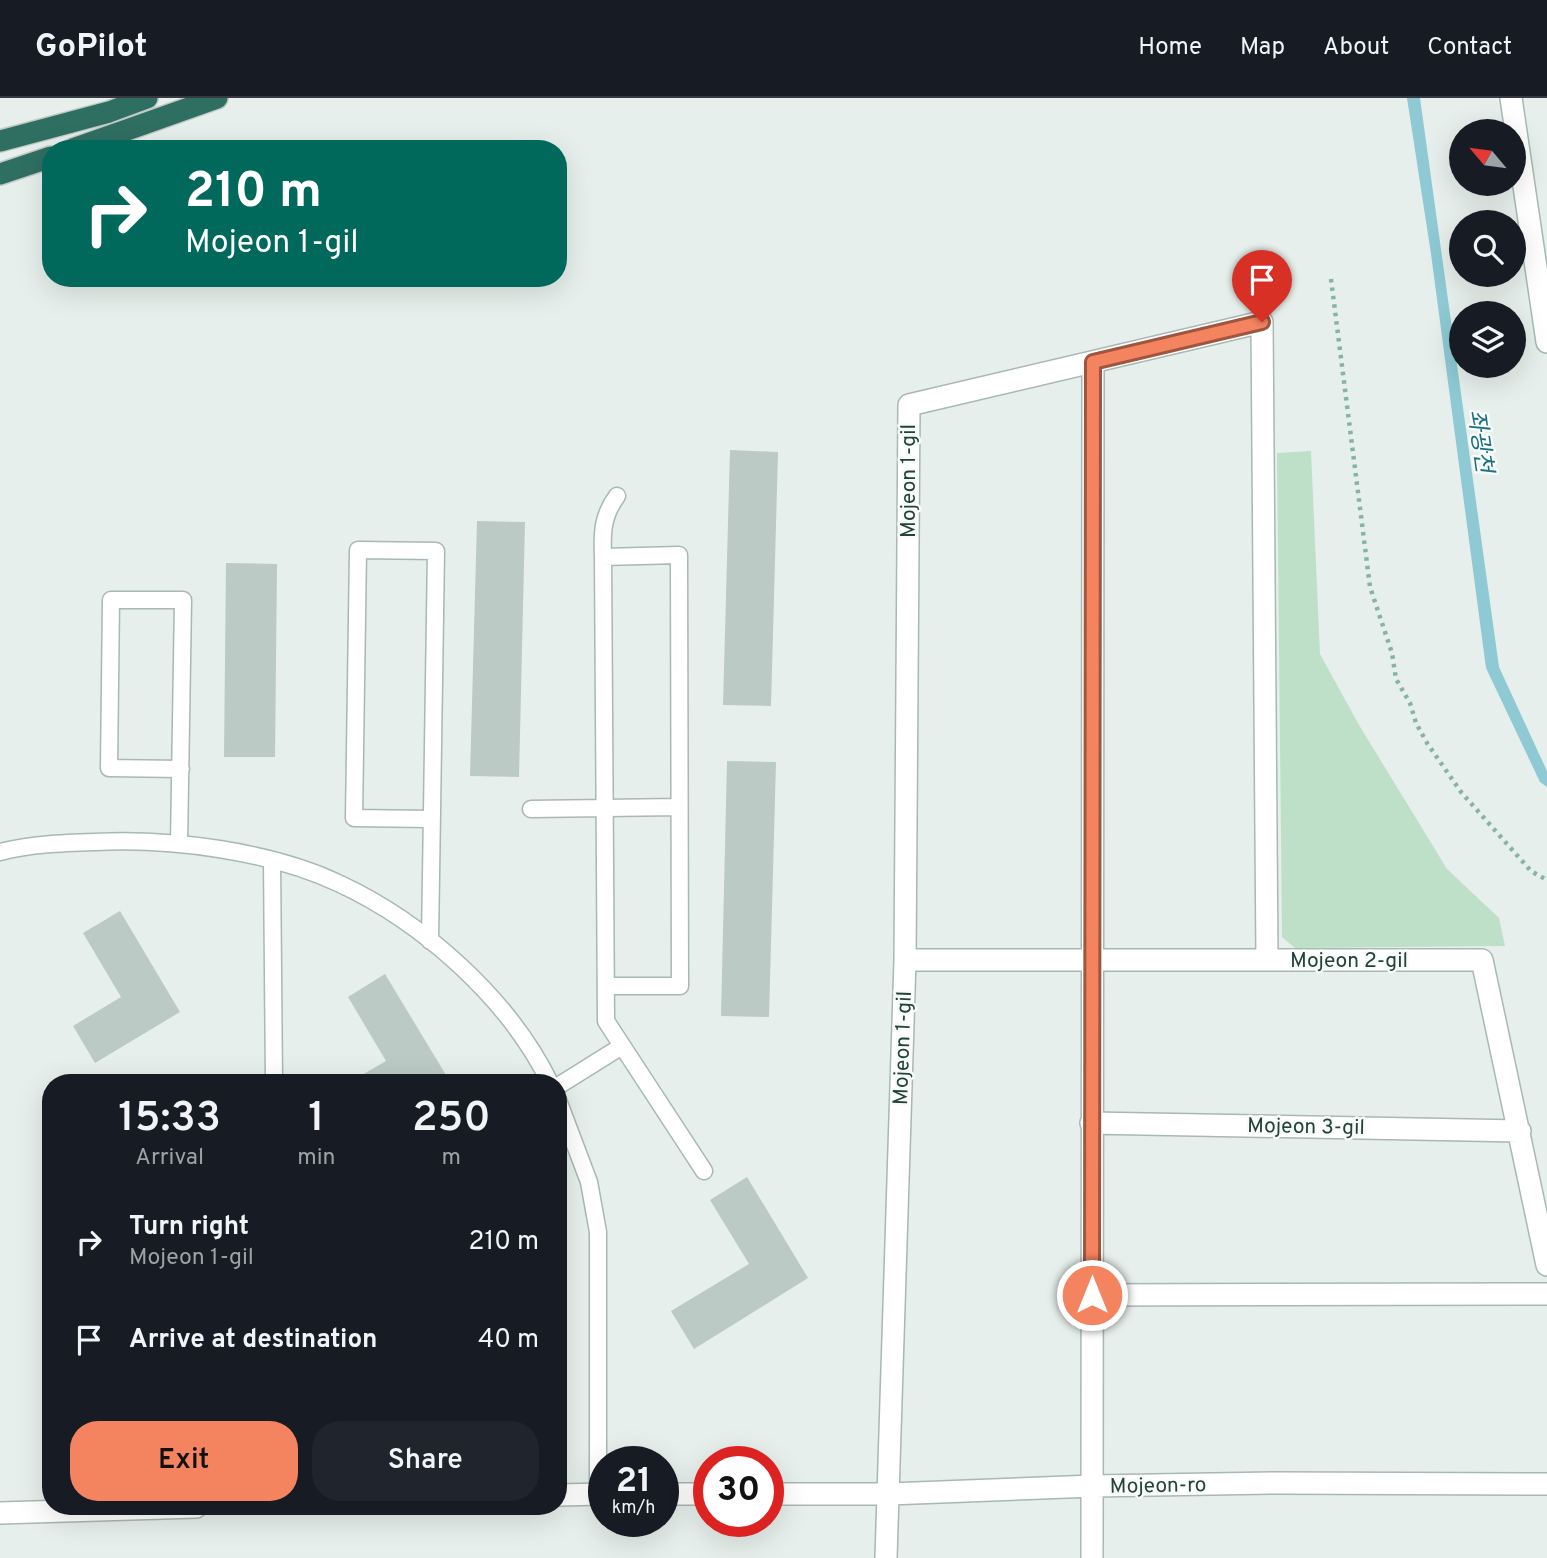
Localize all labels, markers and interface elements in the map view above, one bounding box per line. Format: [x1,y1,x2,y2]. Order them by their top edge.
text: GoPilot [35,27,148,69]
text: Home [1138,33,1202,63]
text: Map [1240,33,1285,63]
text: About [1323,33,1389,63]
text: Contact [1427,33,1512,63]
north arrow [1449,119,1526,196]
map controls [1449,119,1526,378]
text: 210 m [185,163,322,225]
icon: right [70,168,161,259]
button: search [1449,210,1526,287]
text: Mojeon 1-gil [185,224,359,264]
pin [1232,250,1292,322]
icon: arrive [1243,261,1281,299]
button: layers [1449,301,1526,378]
water label: 좌광천 [1460,408,1498,478]
street label: Mojeon 1-gil [896,424,923,538]
street label: Mojeon 2-gil [1290,948,1408,975]
street label: Mojeon 1-gil [888,991,919,1105]
text: 15:33 [118,1093,221,1146]
text: 1 [308,1093,325,1146]
text: 250 [412,1093,491,1146]
street label: Mojeon 3-gil [1247,1113,1365,1142]
text: Arrival [135,1144,204,1173]
text: min [297,1144,336,1173]
text: m [442,1144,461,1173]
text: Turn right [129,1211,249,1244]
icon: right [70,1223,108,1261]
text: 210 m [469,1226,539,1259]
text: Mojeon 1-gil [129,1244,254,1273]
position arrow [1055,1258,1129,1332]
icon: arrive [70,1321,108,1359]
text: Arrive at destination [129,1324,377,1357]
text: 40 m [478,1324,539,1357]
button: Exit [70,1421,298,1501]
button: Share [312,1421,539,1501]
speed limit sign: 30 [693,1446,784,1537]
text: 21 [616,1460,651,1504]
street label: Mojeon-ro [1109,1472,1207,1501]
text: km/h [612,1497,655,1520]

